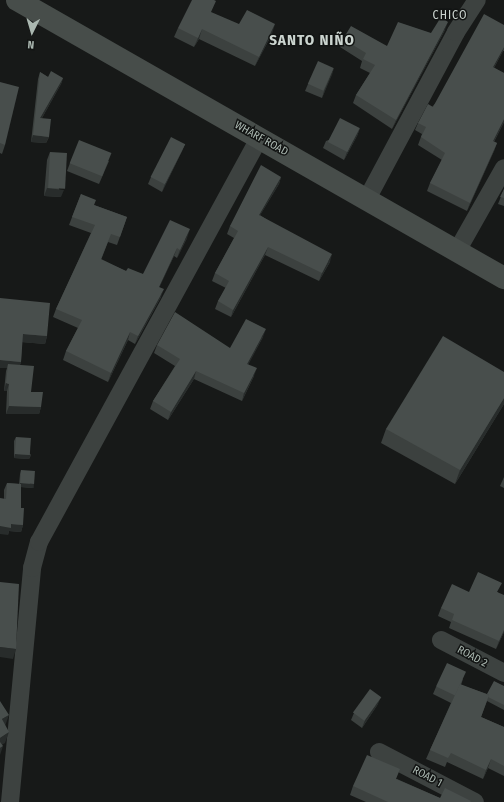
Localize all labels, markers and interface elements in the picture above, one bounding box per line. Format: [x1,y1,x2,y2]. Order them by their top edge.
district label: CHICO [433,9,467,23]
north arrow [12,12,52,52]
district label: SANTO NIÑO [269,32,355,50]
text: N [27,38,35,51]
street label: WHARF ROAD [232,119,290,159]
street label: ROAD 2 [455,644,489,670]
street label: ROAD 1 [410,764,444,790]

